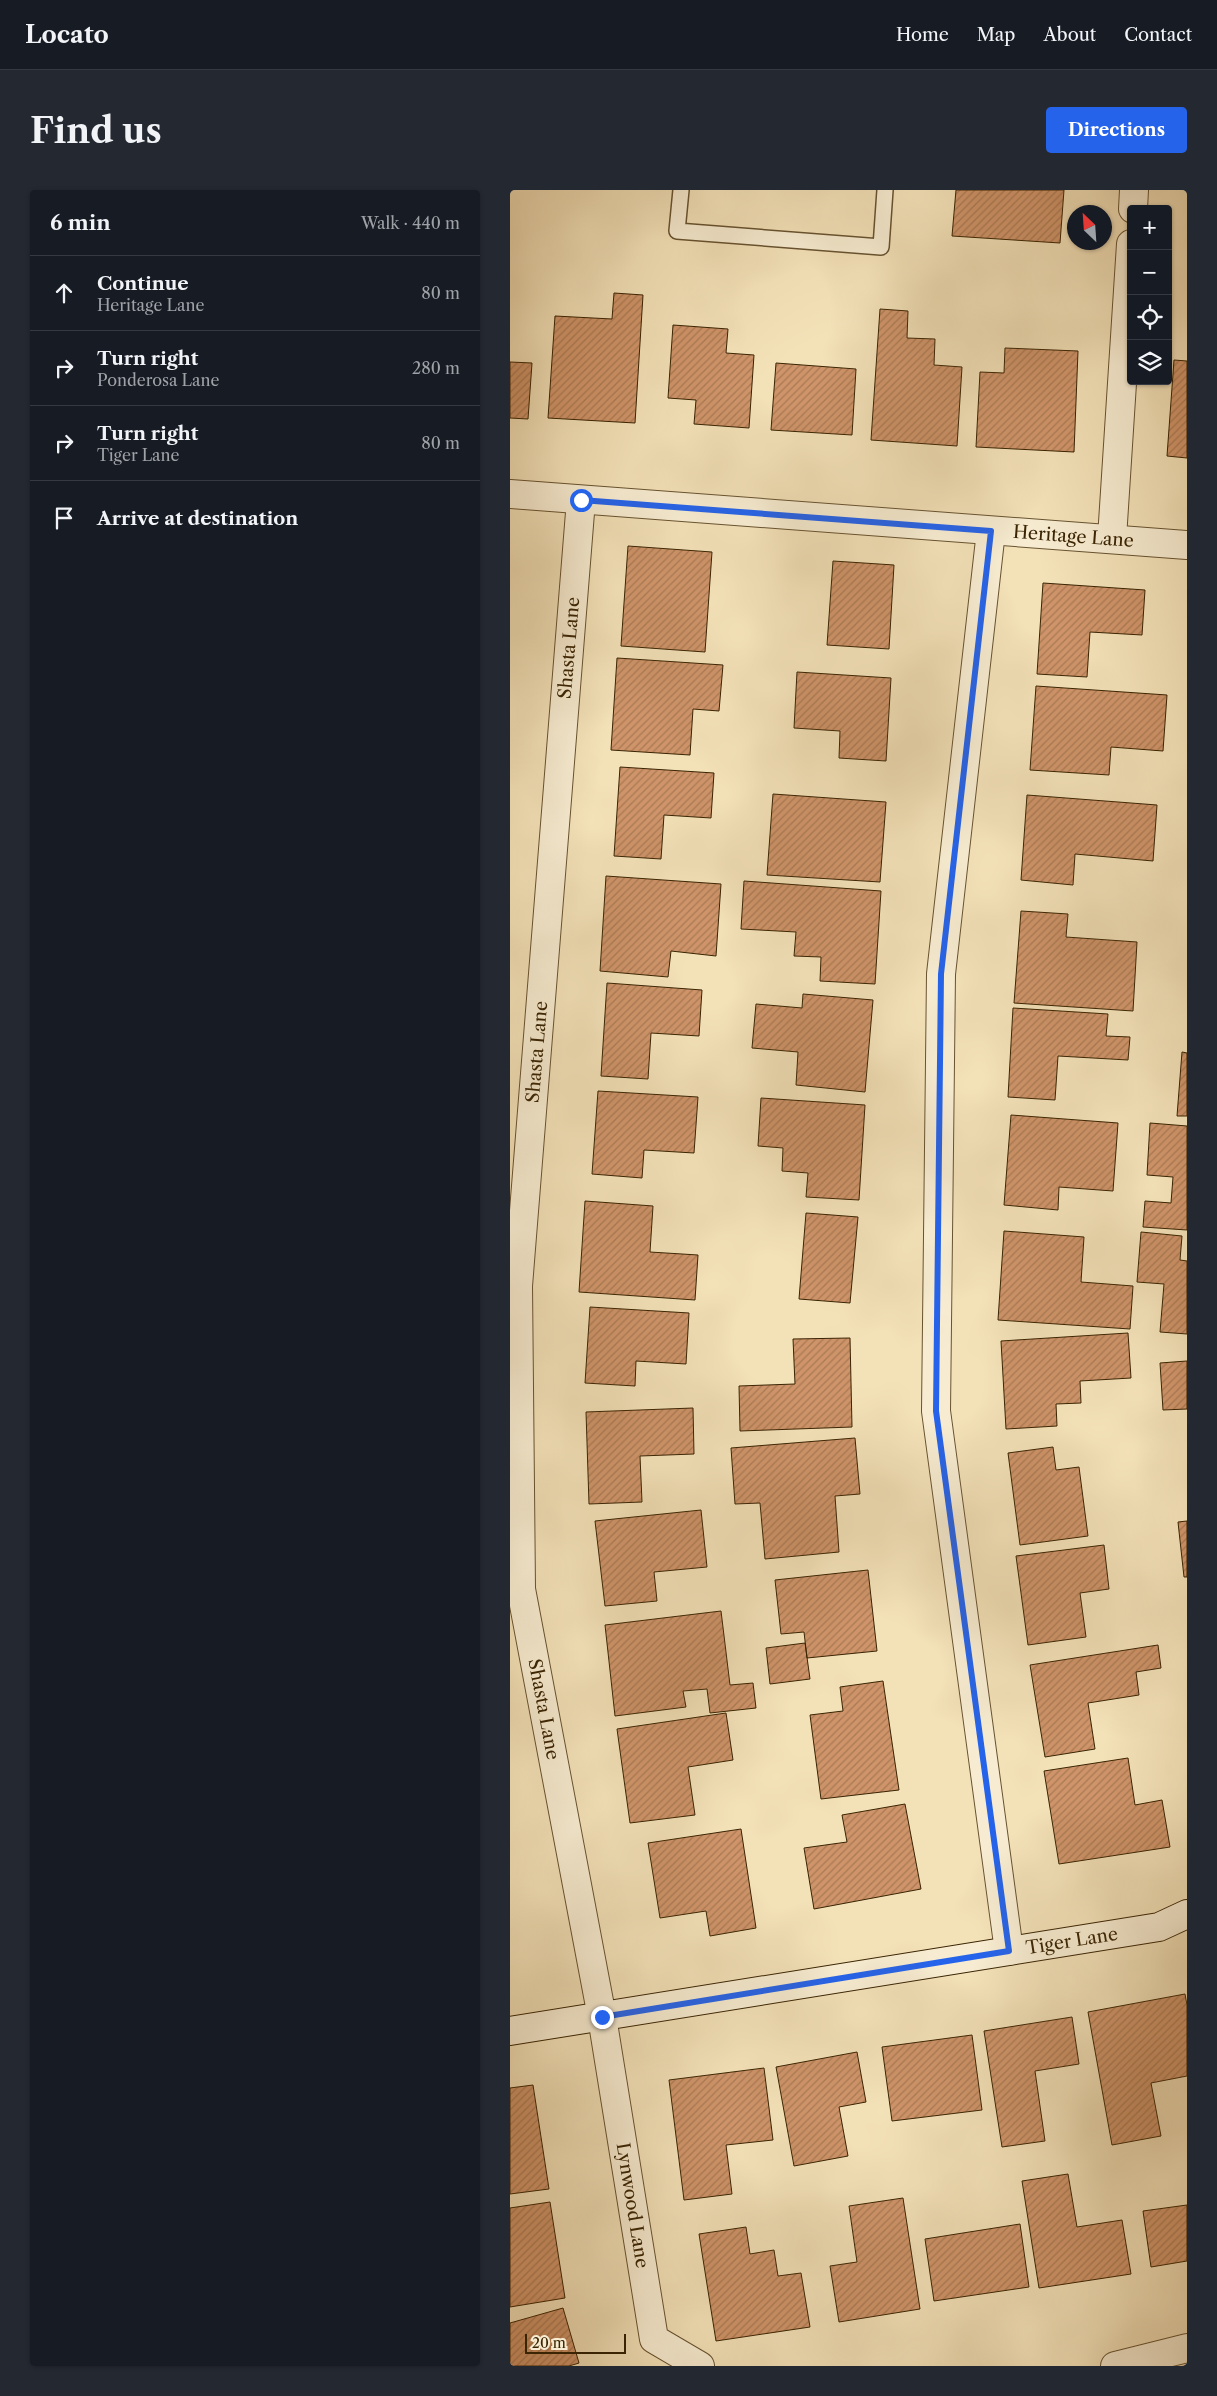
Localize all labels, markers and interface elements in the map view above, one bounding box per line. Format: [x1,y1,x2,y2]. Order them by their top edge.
text: Locato [25,20,109,49]
text: Home [896,24,949,46]
text: Map [977,24,1015,46]
text: About [1043,24,1096,46]
text: Contact [1124,24,1192,46]
button: Directions [1046,107,1187,153]
text: Find us [30,109,162,152]
north arrow [1067,205,1112,250]
map controls [1127,205,1172,385]
button: + [1127,205,1172,250]
text: 6 min [50,210,111,235]
text: Walk · 440 m [361,213,460,233]
button: − [1127,250,1172,295]
text: Continue [97,272,189,295]
icon: ahead [50,279,78,307]
text: 80 m [421,283,460,303]
text: Heritage Lane [97,295,205,315]
button: locate [1127,295,1172,340]
button: layers [1127,340,1172,385]
text: Turn right [97,347,198,370]
icon: right [50,354,78,382]
text: 280 m [412,358,460,378]
text: Ponderosa Lane [97,370,219,390]
text: Turn right [97,422,198,445]
icon: right [50,429,78,457]
text: 80 m [421,433,460,453]
text: Tiger Lane [97,445,180,465]
route start [570,489,593,512]
icon: arrive [50,504,78,532]
text: Arrive at destination [97,507,298,530]
street label: Heritage Lane [1012,521,1135,552]
street label: Shasta Lane [554,596,584,700]
street label: Shasta Lane [522,1000,552,1104]
street label: Shasta Lane [523,1657,564,1762]
street label: Tiger Lane [1024,1923,1119,1959]
route end [591,2006,614,2029]
street label: Lynwood Lane [611,2141,653,2270]
scale bar [525,2331,626,2354]
text: 20 m [532,2334,566,2352]

